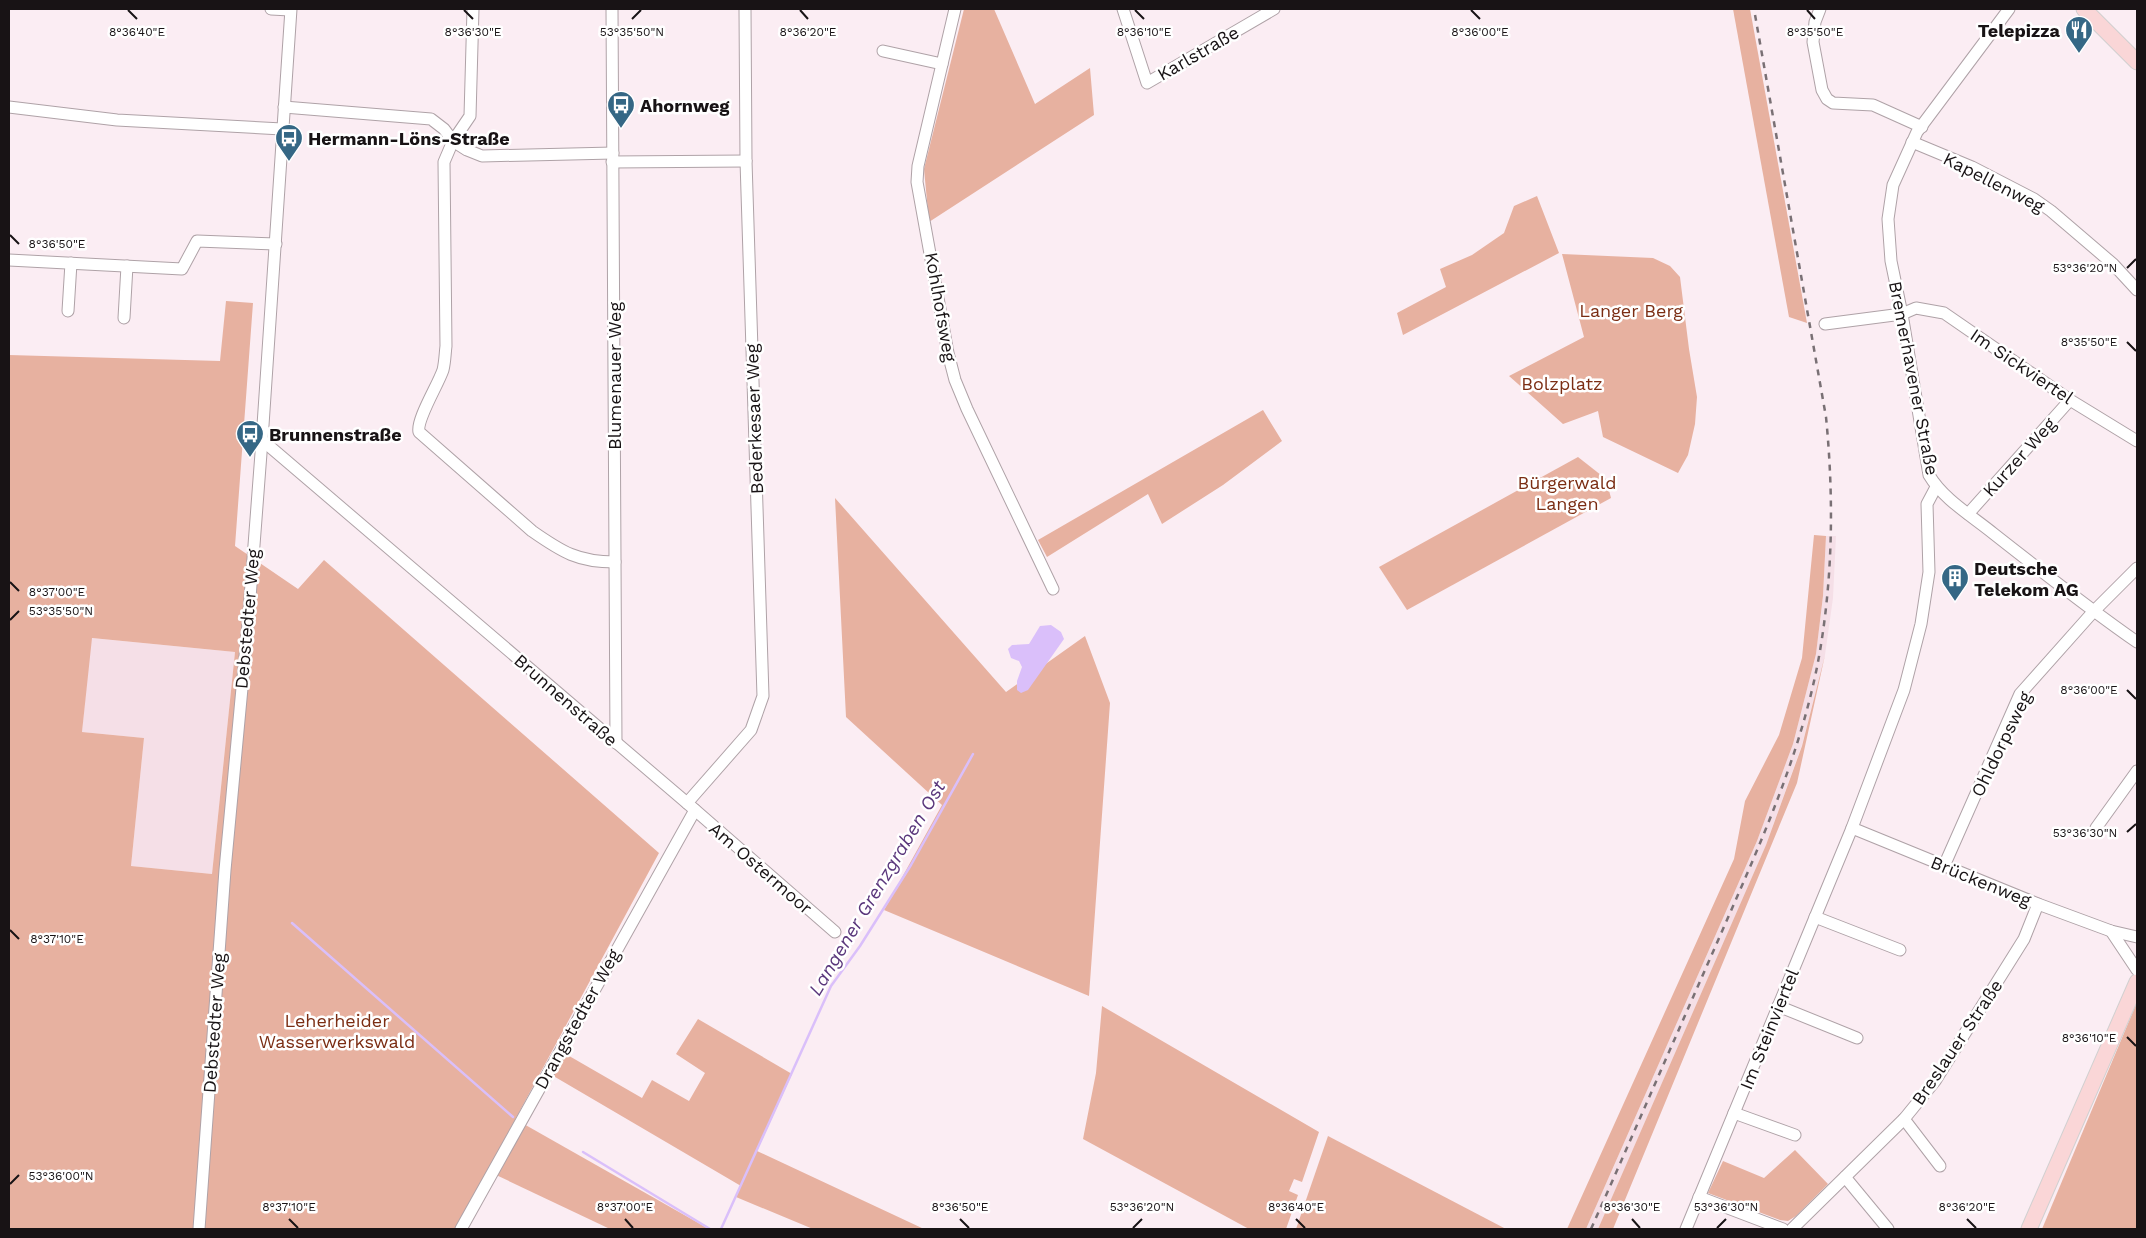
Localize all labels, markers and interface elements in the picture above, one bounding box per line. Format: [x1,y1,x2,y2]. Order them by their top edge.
restaurant icon: Telepizza [2064,15,2094,54]
place label: Telepizza [1978,20,2061,41]
street label: Karlstraße [1154,21,1242,85]
text: 8°36'40"E [109,25,165,39]
text: 8°36'30"E [445,25,502,39]
text: 53°35'50"N [600,25,664,39]
text: 8°36'20"E [780,25,837,39]
text: 8°36'10"E [1117,25,1172,39]
text: 8°36'00"E [1451,25,1509,39]
text: 8°35'50"E [1787,25,1844,39]
bus stop icon: Ahornweg [606,90,636,129]
place label: Ahornweg [640,95,730,116]
bus stop icon: Hermann-Löns-Straße [274,123,304,162]
place label: Hermann-Löns-Straße [308,128,510,149]
street label: Kapellenweg [1940,148,2048,217]
text: 8°36'50"E [29,237,86,251]
street label: Kohlhofsweg [921,251,961,364]
text: 53°36'20"N [2053,261,2117,275]
street label: Bremerhavener Straße [1885,279,1943,477]
park label: Langer Berg [1579,300,1683,321]
street label: Blumenauer Weg [604,302,625,450]
street label: Im Sickviertel [1966,324,2078,408]
text: 8°35'50"E [2061,335,2118,349]
street label: Bederkesaer Weg [741,343,767,495]
park label: Bolzplatz [1521,373,1603,394]
street label: Kurzer Weg [1978,413,2060,501]
bus stop icon: Brunnenstraße [235,419,265,458]
place label: Brunnenstraße [269,424,402,445]
park label: Bürgerwald Langen [1518,472,1616,514]
street label: Debstedter Weg [230,548,264,690]
place label: Deutsche Telekom AG [1974,558,2079,600]
building icon: Deutsche Telekom AG [1940,563,1970,602]
text: 8°37'00"E [29,585,86,599]
text: 53°35'50"N [29,604,93,618]
street label: Brunnenstraße [510,649,622,751]
text: 8°36'00"E [2060,683,2118,697]
street label: Ohldorpsweg [1966,688,2036,800]
water label: Langener Grenzgraben Ost [804,776,951,1000]
street label: Am Ostermoor [705,818,817,918]
text: 53°36'30"N [2053,826,2117,840]
street label: Brückenweg [1928,851,2035,911]
text: 8°37'10"E [30,932,84,946]
street label: Drangstedter Weg [530,945,624,1093]
street label: Debstedter Weg [199,952,229,1094]
street label: Im Steinviertel [1735,965,1803,1092]
street label: Breslauer Straße [1907,975,2007,1109]
park label: Leherheider Wasserwerkswald [259,1010,415,1052]
text: 8°36'10"E [2062,1031,2117,1045]
text: 53°36'00"N [28,1169,94,1183]
text: 8°37'10"E [262,1200,316,1214]
text: 8°37'00"E [597,1200,654,1214]
text: 8°36'50"E [932,1200,989,1214]
text: 53°36'20"N [1110,1200,1174,1214]
text: 8°36'40"E [1268,1200,1324,1214]
text: 8°36'30"E [1604,1200,1661,1214]
text: 53°36'30"N [1694,1200,1758,1214]
text: 8°36'20"E [1939,1200,1996,1214]

